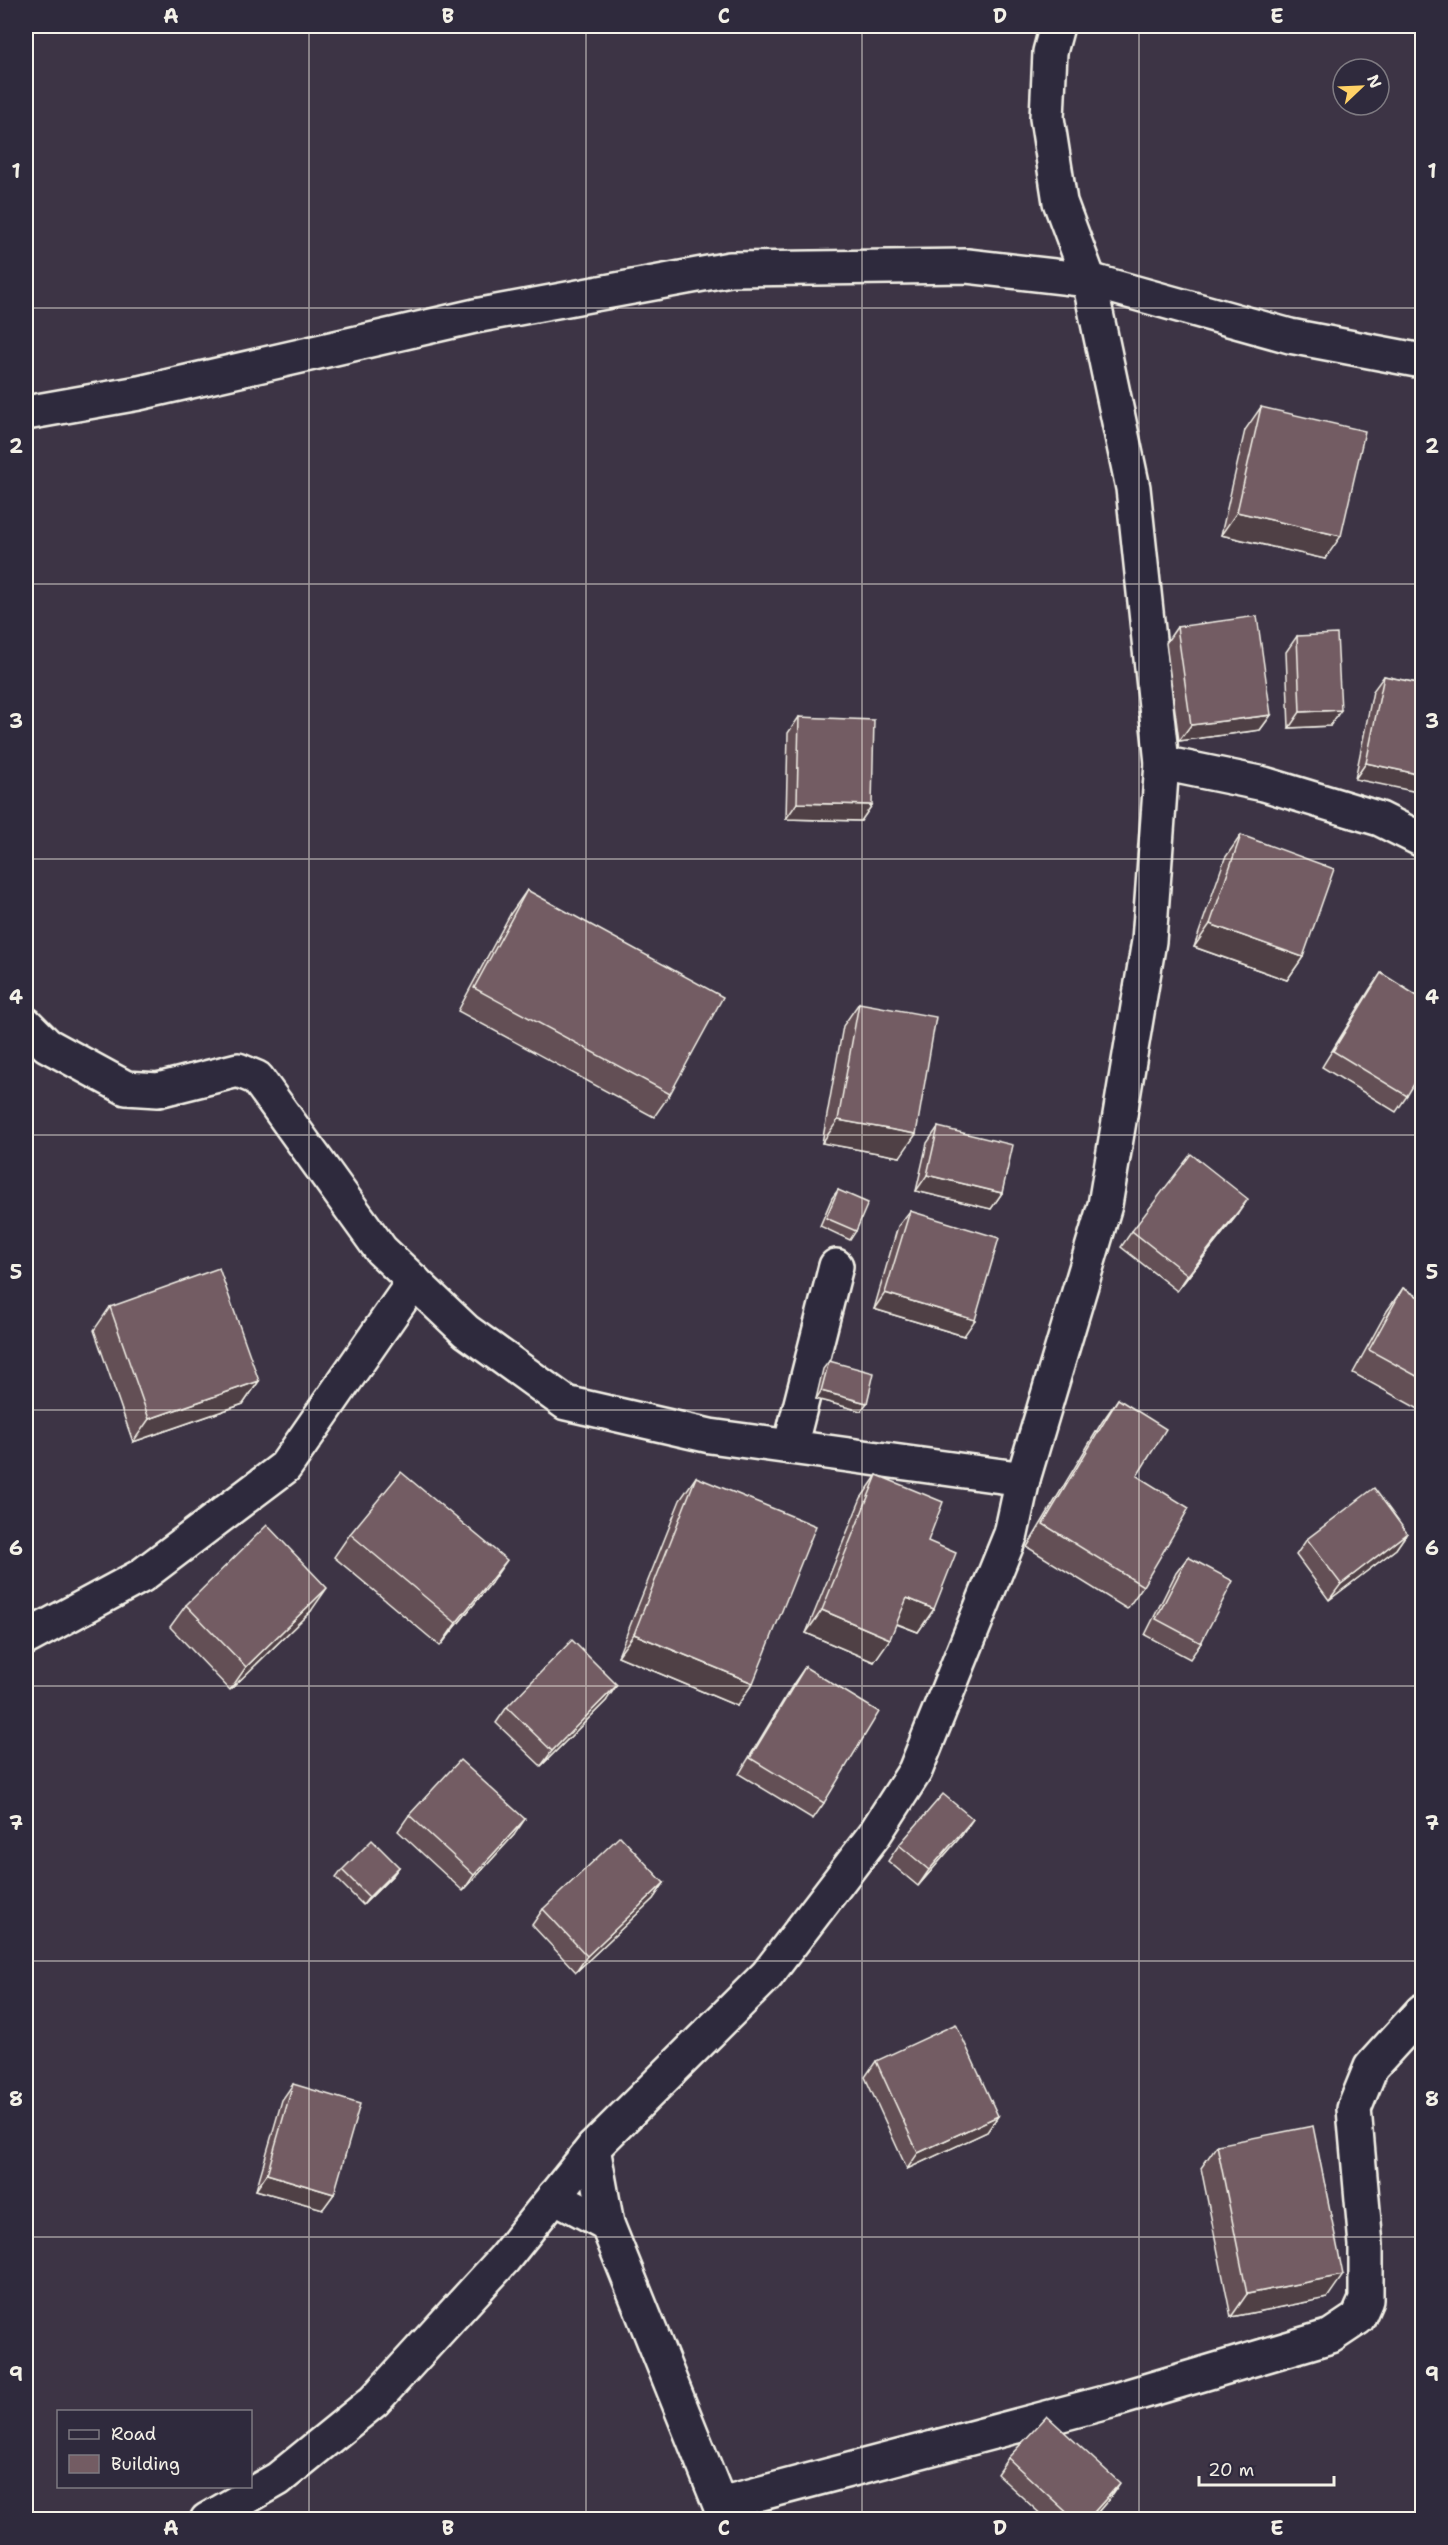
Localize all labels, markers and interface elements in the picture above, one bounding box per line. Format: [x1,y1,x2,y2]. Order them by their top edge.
text: A [163,3,179,29]
text: B [442,3,454,29]
text: C [718,3,730,29]
text: D [993,3,1007,29]
text: E [1270,3,1284,29]
north arrow [1331,57,1391,117]
text: N [1362,71,1386,91]
text: 1 [11,158,21,184]
text: 1 [1427,158,1437,184]
text: 2 [9,433,23,459]
text: 2 [1425,433,1439,459]
text: 3 [9,708,23,734]
text: 3 [1425,708,1439,734]
text: 4 [9,984,23,1010]
text: 4 [1425,984,1439,1010]
text: 5 [10,1259,22,1285]
text: 5 [1426,1259,1438,1285]
text: 6 [9,1535,23,1561]
text: 6 [1425,1535,1439,1561]
text: 7 [9,1810,23,1836]
text: 7 [1425,1810,1439,1836]
text: 8 [9,2086,23,2112]
text: 8 [1425,2086,1439,2112]
text: 9 [9,2361,23,2387]
text: 9 [1425,2361,1439,2387]
legend [57,2410,252,2488]
text: Road [111,2422,156,2446]
scale bar [1199,2449,1334,2487]
text: Building [111,2452,180,2476]
text: 20 m [1208,2458,1254,2482]
text: A [163,2515,179,2541]
text: B [442,2515,454,2541]
text: C [718,2515,730,2541]
text: D [993,2515,1007,2541]
text: E [1270,2515,1284,2541]

